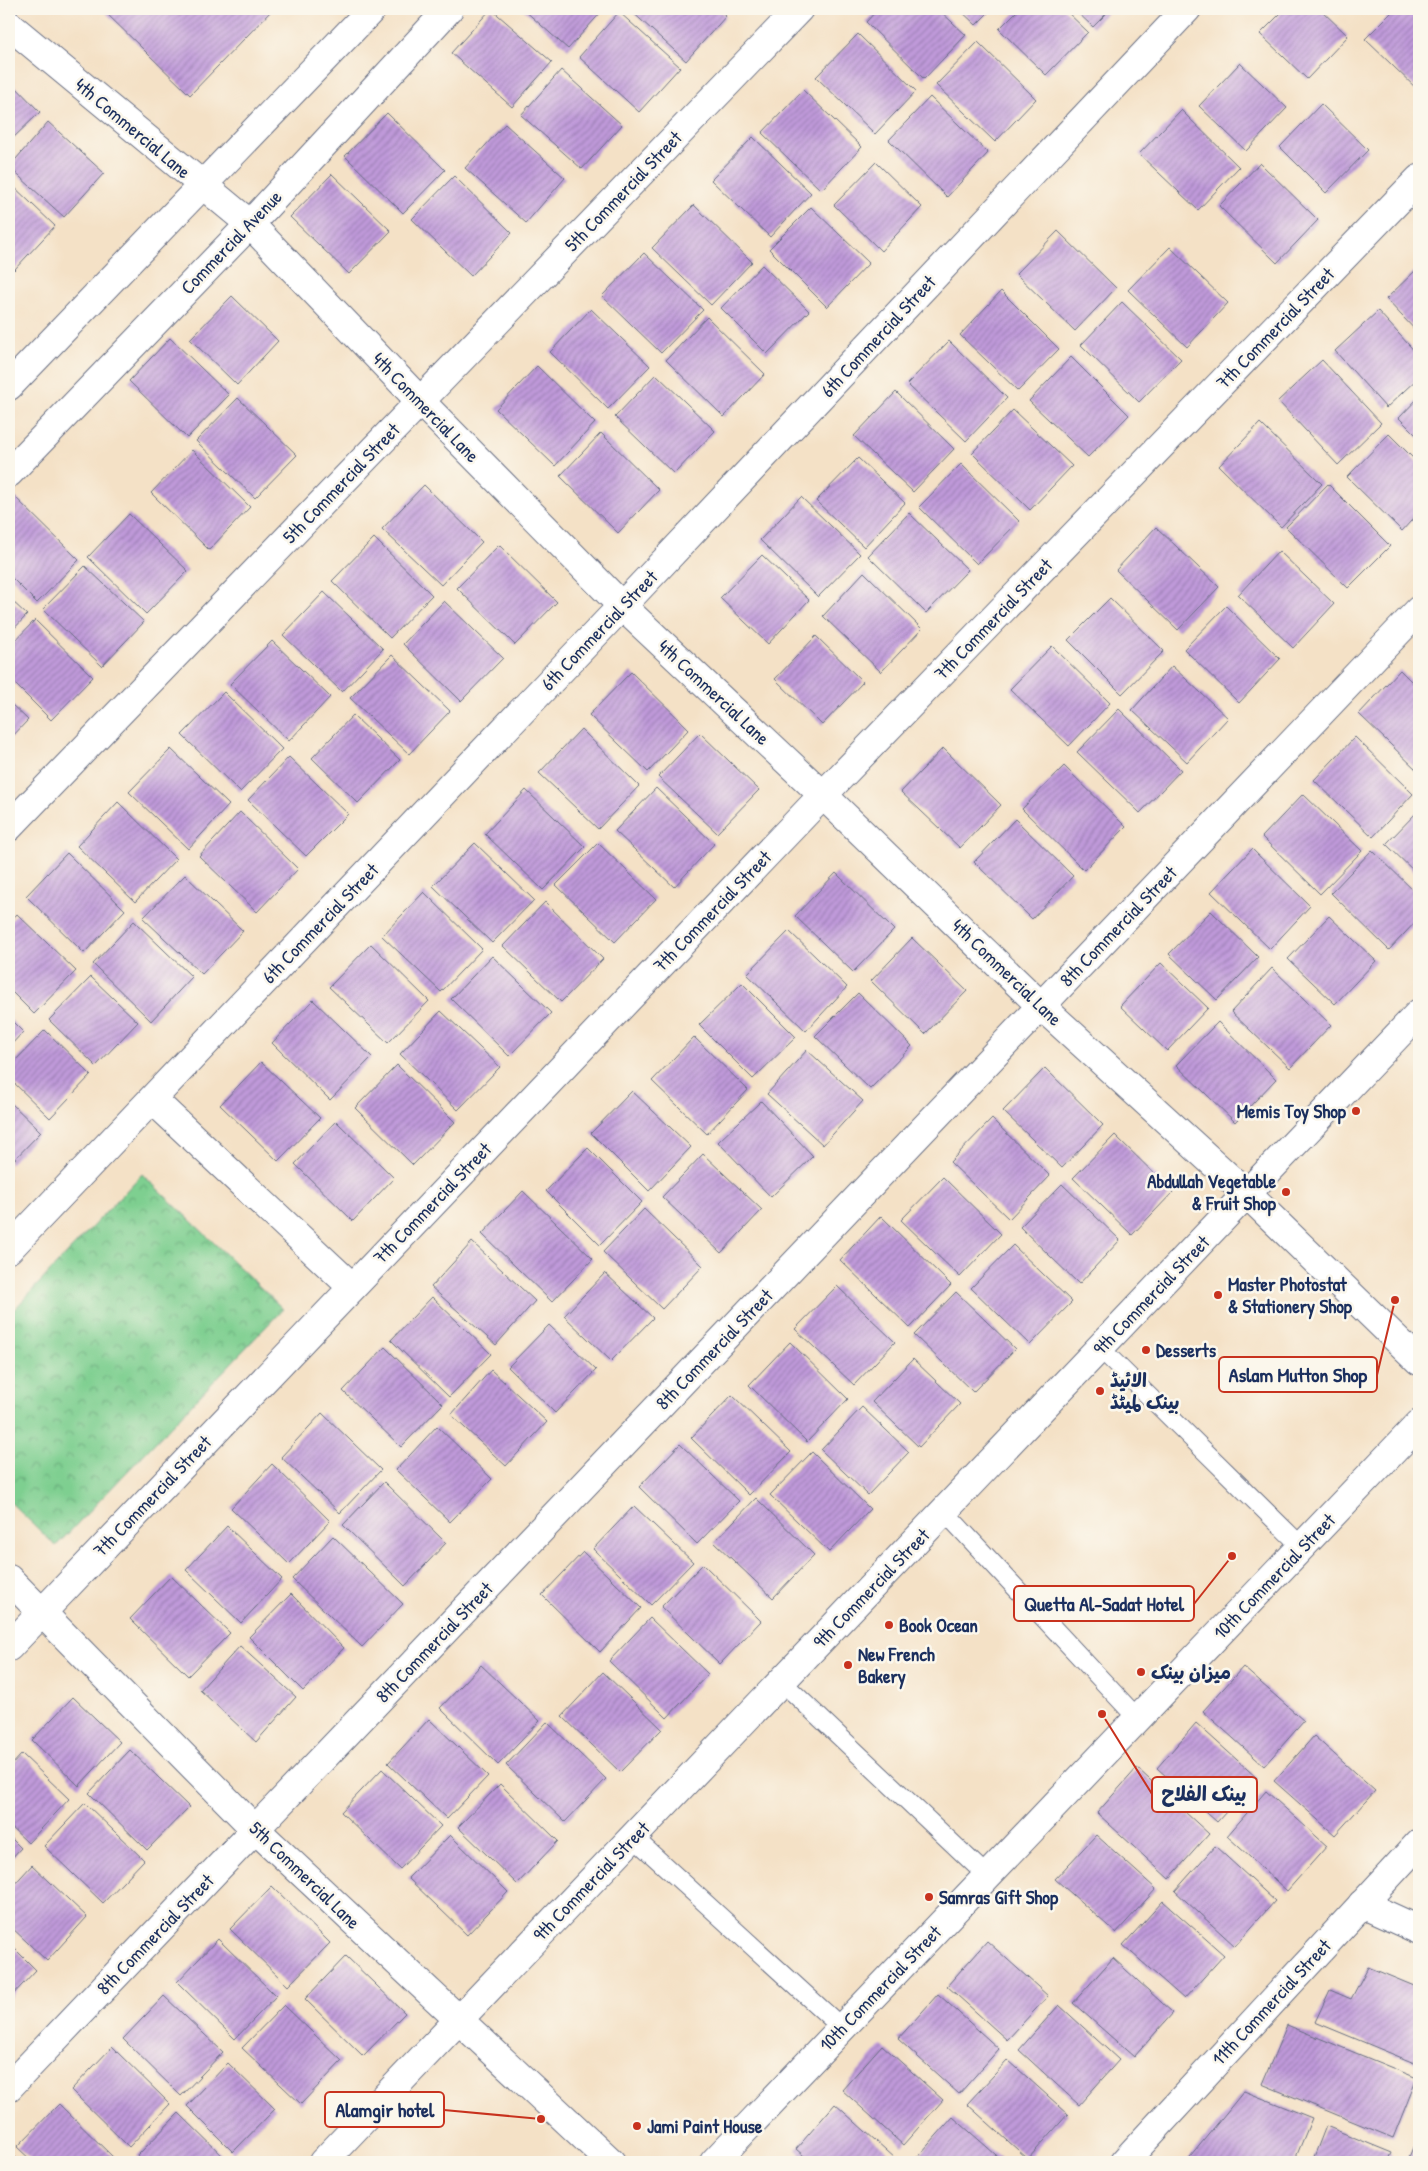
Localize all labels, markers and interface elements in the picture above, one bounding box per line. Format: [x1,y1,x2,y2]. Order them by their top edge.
street label: 4th Commercial Lane [70,72,197,185]
street label: 5th Commercial Street [559,125,688,257]
street label: Commercial Avenue [175,184,288,300]
street label: 7th Commercial Street [1210,261,1340,395]
street label: 6th Commercial Street [815,269,942,403]
street label: 4th Commercial Lane [367,346,486,468]
street label: 5th Commercial Street [277,417,406,549]
street label: 7th Commercial Street [928,552,1058,686]
street label: 6th Commercial Street [535,564,664,696]
street label: 4th Commercial Lane [652,633,776,751]
street label: 7th Commercial Street [647,844,777,978]
street label: 6th Commercial Street [256,857,385,989]
street label: 8th Commercial Street [1054,860,1183,992]
street label: 4th Commercial Lane [946,913,1068,1032]
place label: Memis Toy Shop [1237,1098,1347,1125]
marker: Memis Toy Shop [1350,1105,1362,1117]
street label: 7th Commercial Street [367,1136,497,1270]
place label: Abdullah Vegetable & Fruit Shop [1147,1168,1277,1217]
marker: Abdullah Vegetable & Fruit Shop [1280,1186,1292,1198]
street label: 9th Commercial Street [1087,1229,1215,1361]
place label: Master Photostat & Stationery Shop [1228,1271,1353,1320]
street label: 8th Commercial Street [650,1283,779,1415]
marker: Master Photostat & Stationery Shop [1212,1289,1224,1301]
place label: Desserts [1156,1337,1217,1363]
marker: Desserts [1140,1344,1152,1356]
callout: Aslam Mutton Shop [1219,1357,1377,1392]
text: Aslam Mutton Shop [1229,1361,1368,1389]
place label: الائیڈ بینک لمیٹڈ [1110,1367,1179,1415]
marker: الائیڈ بینک لمیٹڈ [1094,1385,1106,1397]
street label: 7th Commercial Street [87,1429,217,1563]
street label: 10th Commercial Street [1207,1507,1341,1645]
street label: 9th Commercial Street [807,1522,935,1654]
street label: 8th Commercial Street [370,1576,499,1708]
callout: Quetta Al-Sadat Hotel [1014,1586,1194,1621]
text: Quetta Al-Sadat Hotel [1024,1590,1185,1617]
place label: Book Ocean [899,1612,978,1638]
marker: Book Ocean [883,1619,895,1631]
place label: New French Bakery [858,1641,935,1690]
marker: New French Bakery [842,1659,854,1671]
place label: میزان بینک [1151,1659,1231,1685]
marker: میزان بینک [1135,1666,1147,1678]
callout: بینک الفلاح [1152,1777,1257,1812]
text: بینک الفلاح [1161,1780,1247,1807]
street label: 5th Commercial Lane [244,1815,366,1935]
street label: 9th Commercial Street [527,1815,655,1947]
street label: 8th Commercial Street [91,1868,220,2000]
place label: Samras Gift Shop [939,1884,1059,1911]
marker: Samras Gift Shop [923,1891,935,1903]
street label: 10th Commercial Street [813,1919,947,2057]
street label: 11th Commercial Street [1205,1933,1337,2071]
callout: Alamgir hotel [325,2092,444,2127]
text: Alamgir hotel [336,2096,435,2124]
place label: Jami Paint House [647,2113,763,2139]
marker: Jami Paint House [631,2120,643,2132]

